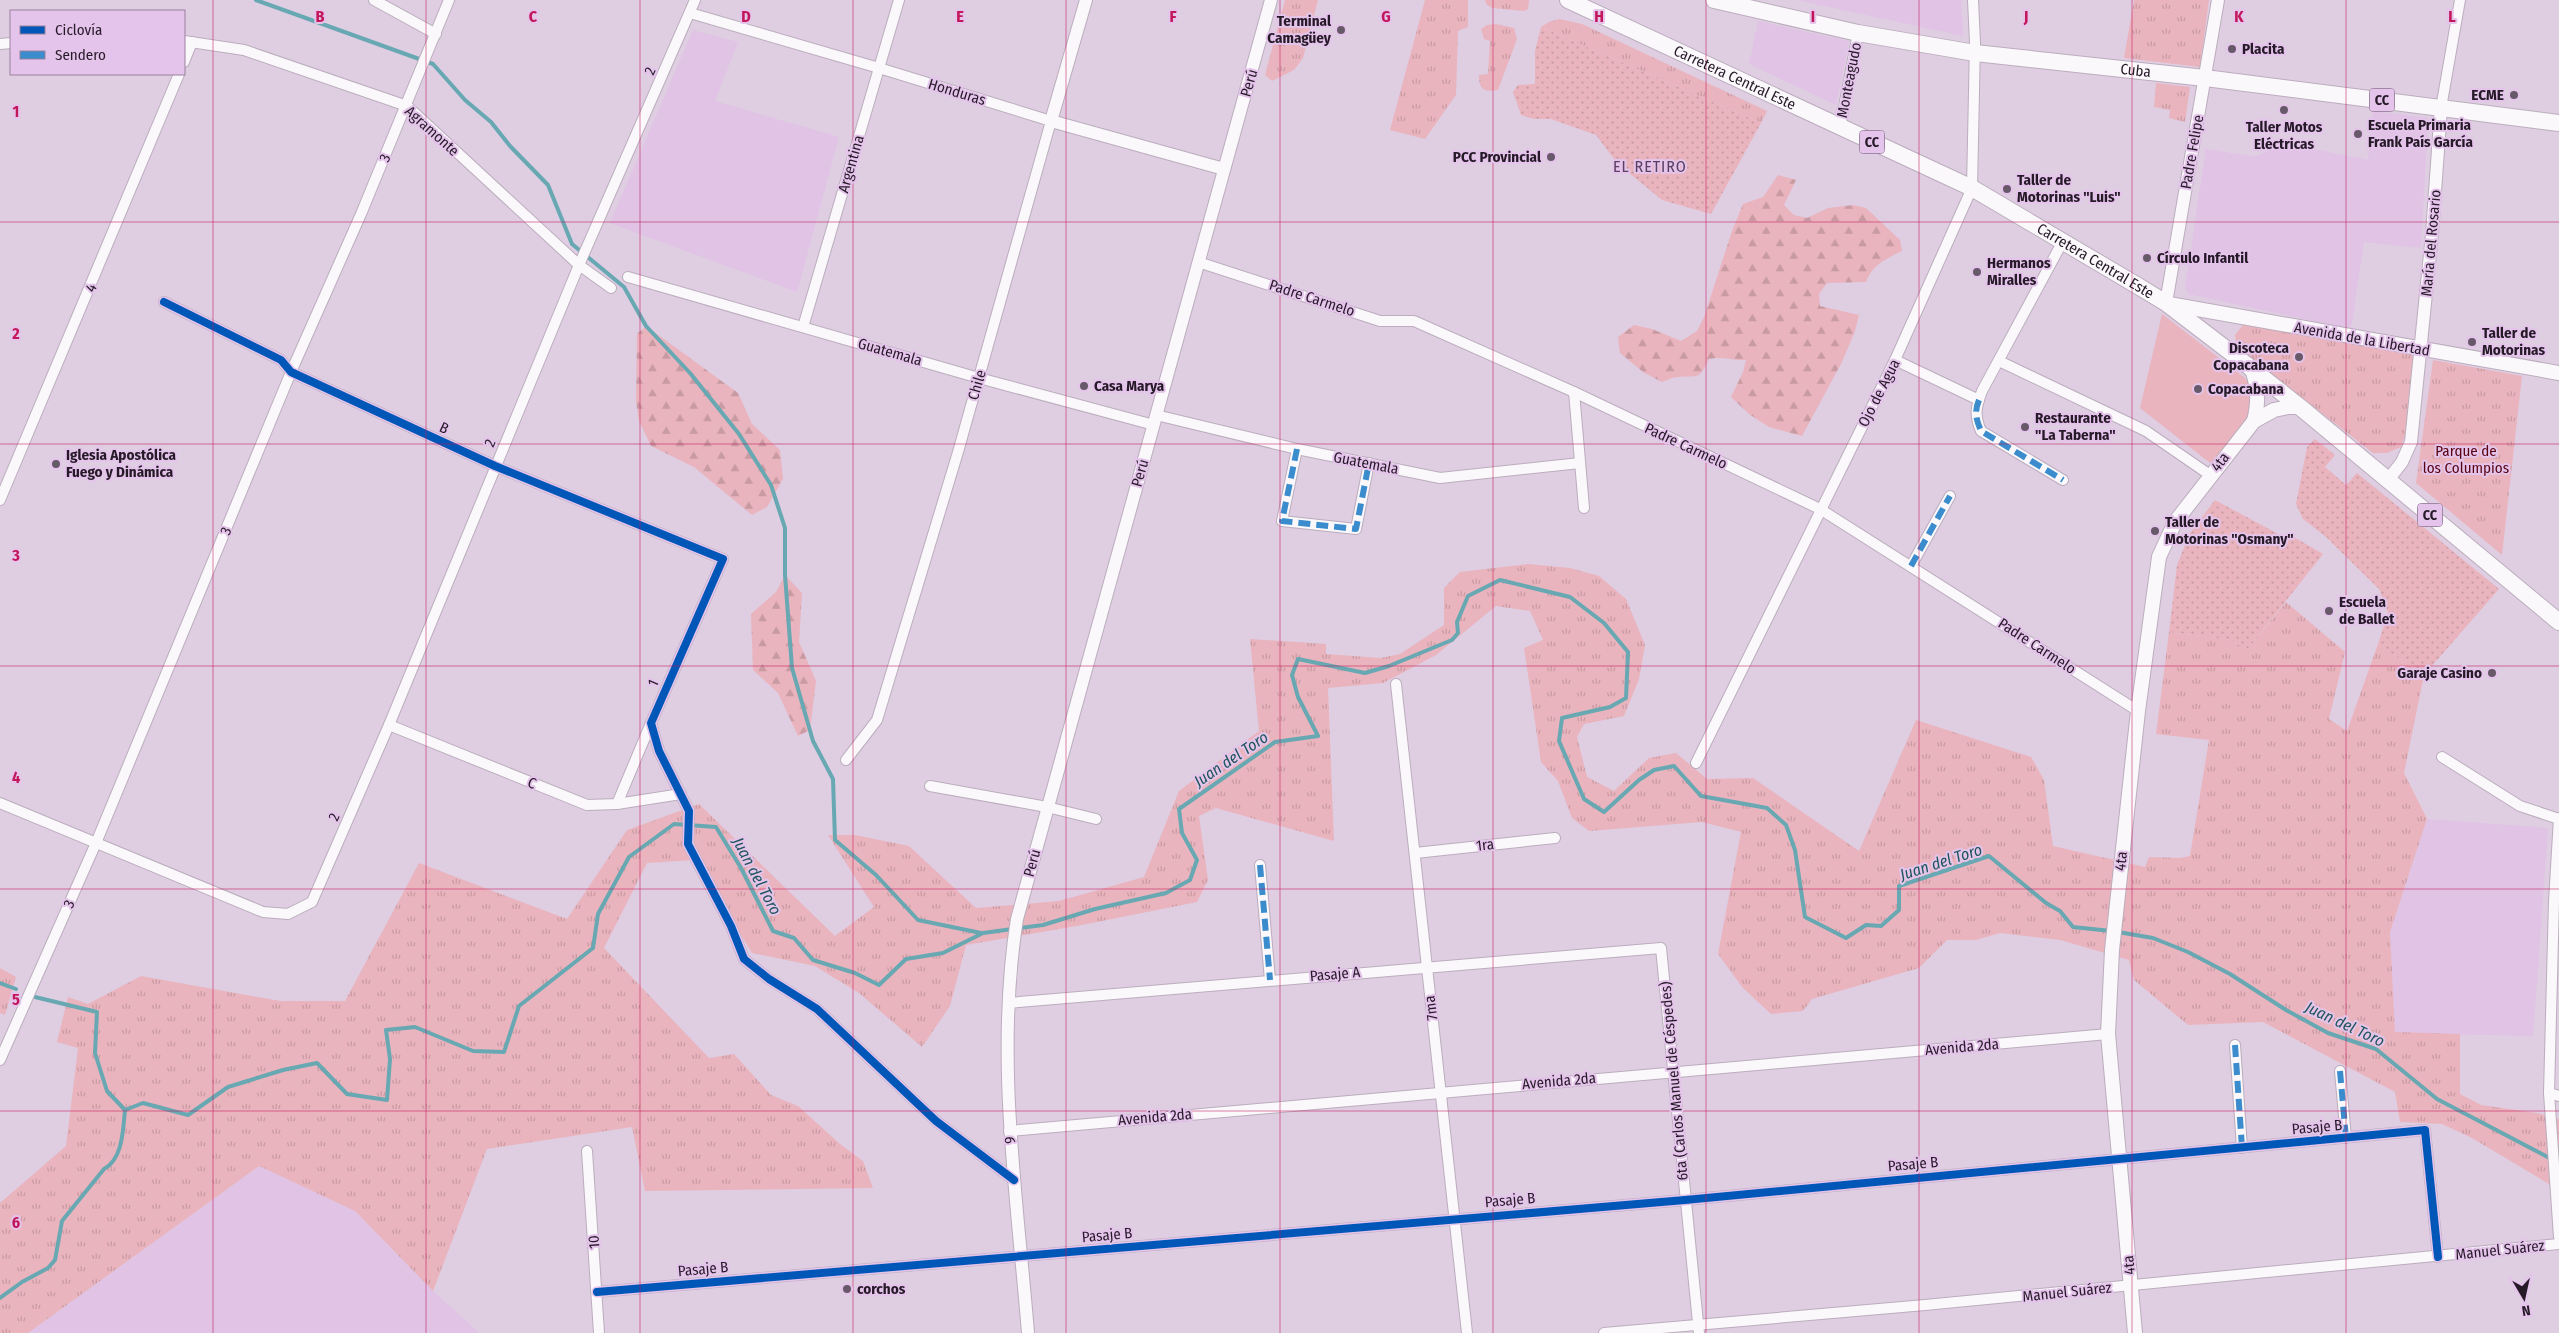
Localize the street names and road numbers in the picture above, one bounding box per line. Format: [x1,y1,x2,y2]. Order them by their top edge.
street label: Carretera Central Este [1671,41,1799,114]
street label: Monteagudo [1833,41,1865,119]
street label: Cuba [2120,60,2152,81]
street label: 2 [640,64,660,78]
street label: Perú [1237,67,1261,99]
street label: Honduras [926,75,988,109]
road number: CC [2370,88,2394,112]
street label: Agramonte [401,102,463,160]
street label: Padre Felipe [2177,114,2207,190]
road number: CC [1860,130,1884,154]
street label: Argentina [834,133,868,195]
street label: 3 [375,151,395,165]
street label: María del Rosario [2417,189,2445,297]
street label: Carretera Central Este [2034,219,2157,302]
street label: Padre Carmelo [1267,276,1357,320]
street label: 4 [81,281,101,295]
street label: Avenida de la Libertad [2293,318,2431,360]
street label: Guatemala [856,334,924,370]
street label: Ojo de Agua [1854,356,1904,430]
street label: Chile [964,368,990,402]
street label: B [436,418,452,438]
street label: Padre Carmelo [1642,419,1730,473]
street label: 2 [480,436,500,450]
street label: Guatemala [1332,448,1400,478]
street label: 4ta [2207,449,2233,475]
street label: Perú [1128,457,1152,489]
road number: CC [2418,504,2442,526]
street label: 3 [216,524,236,538]
street label: Padre Carmelo [1995,614,2079,678]
street label: 1 [644,677,662,689]
street label: C [525,773,539,793]
street label: 2 [324,810,344,824]
street label: 1ra [1475,835,1495,855]
street label: Perú [1020,847,1044,879]
street label: 4ta [2111,850,2131,872]
street label: 3 [59,897,79,911]
street label: Pasaje A [1309,963,1361,985]
street label: 6ta (Carlos Manuel de Céspedes) [1656,981,1692,1181]
street label: 7ma [1421,995,1441,1021]
street label: Avenida 2da [1924,1035,2000,1059]
street label: Avenida 2da [1521,1069,1597,1093]
street label: Avenida 2da [1117,1105,1193,1129]
street label: Pasaje B [2291,1116,2343,1138]
street label: 9 [1001,1136,1019,1144]
street label: Pasaje B [1887,1153,1939,1175]
street label: Pasaje B [1484,1189,1536,1211]
street label: Pasaje B [1081,1224,1133,1246]
street label: 10 [585,1235,603,1249]
street label: Manuel Suárez [2455,1236,2545,1264]
street label: 4ta [2119,1254,2139,1276]
street label: Pasaje B [677,1258,729,1280]
street label: Manuel Suárez [2022,1278,2112,1306]

